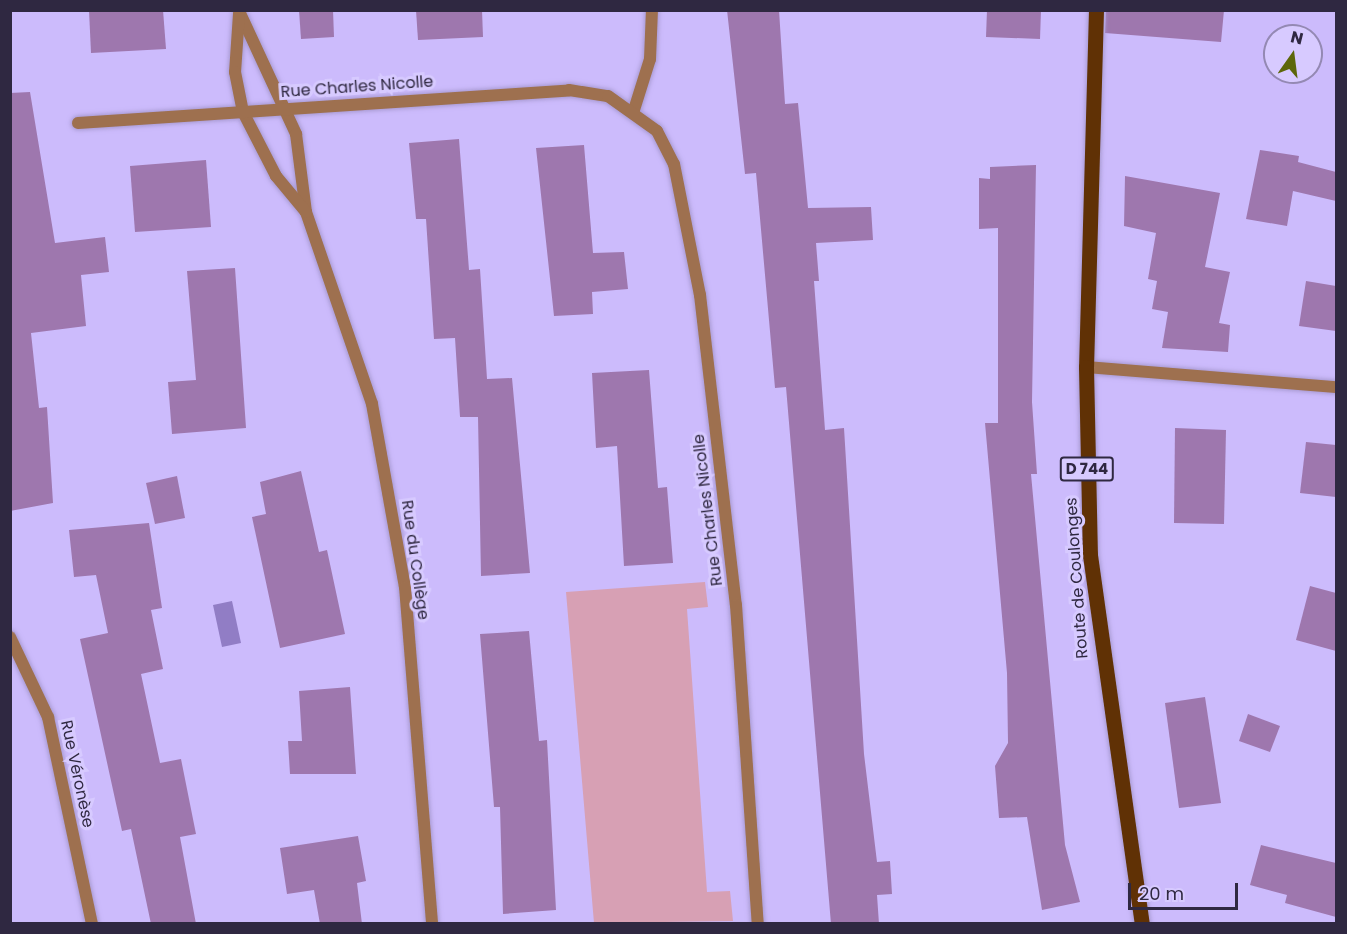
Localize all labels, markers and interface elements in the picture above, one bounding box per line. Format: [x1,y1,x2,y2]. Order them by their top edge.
north arrow [1263,24,1323,84]
text: N [1288,25,1306,51]
street label: Rue Charles Nicolle [280,72,434,102]
street label: Rue Charles Nicolle [689,433,727,587]
road number: D 744 [1058,457,1116,481]
street label: Route de Coulonges [1062,497,1092,659]
street label: Rue du Collège [397,499,433,621]
street label: Rue Véronèse [56,718,98,830]
scale bar [1131,871,1240,909]
text: 20 m [1139,881,1184,906]

